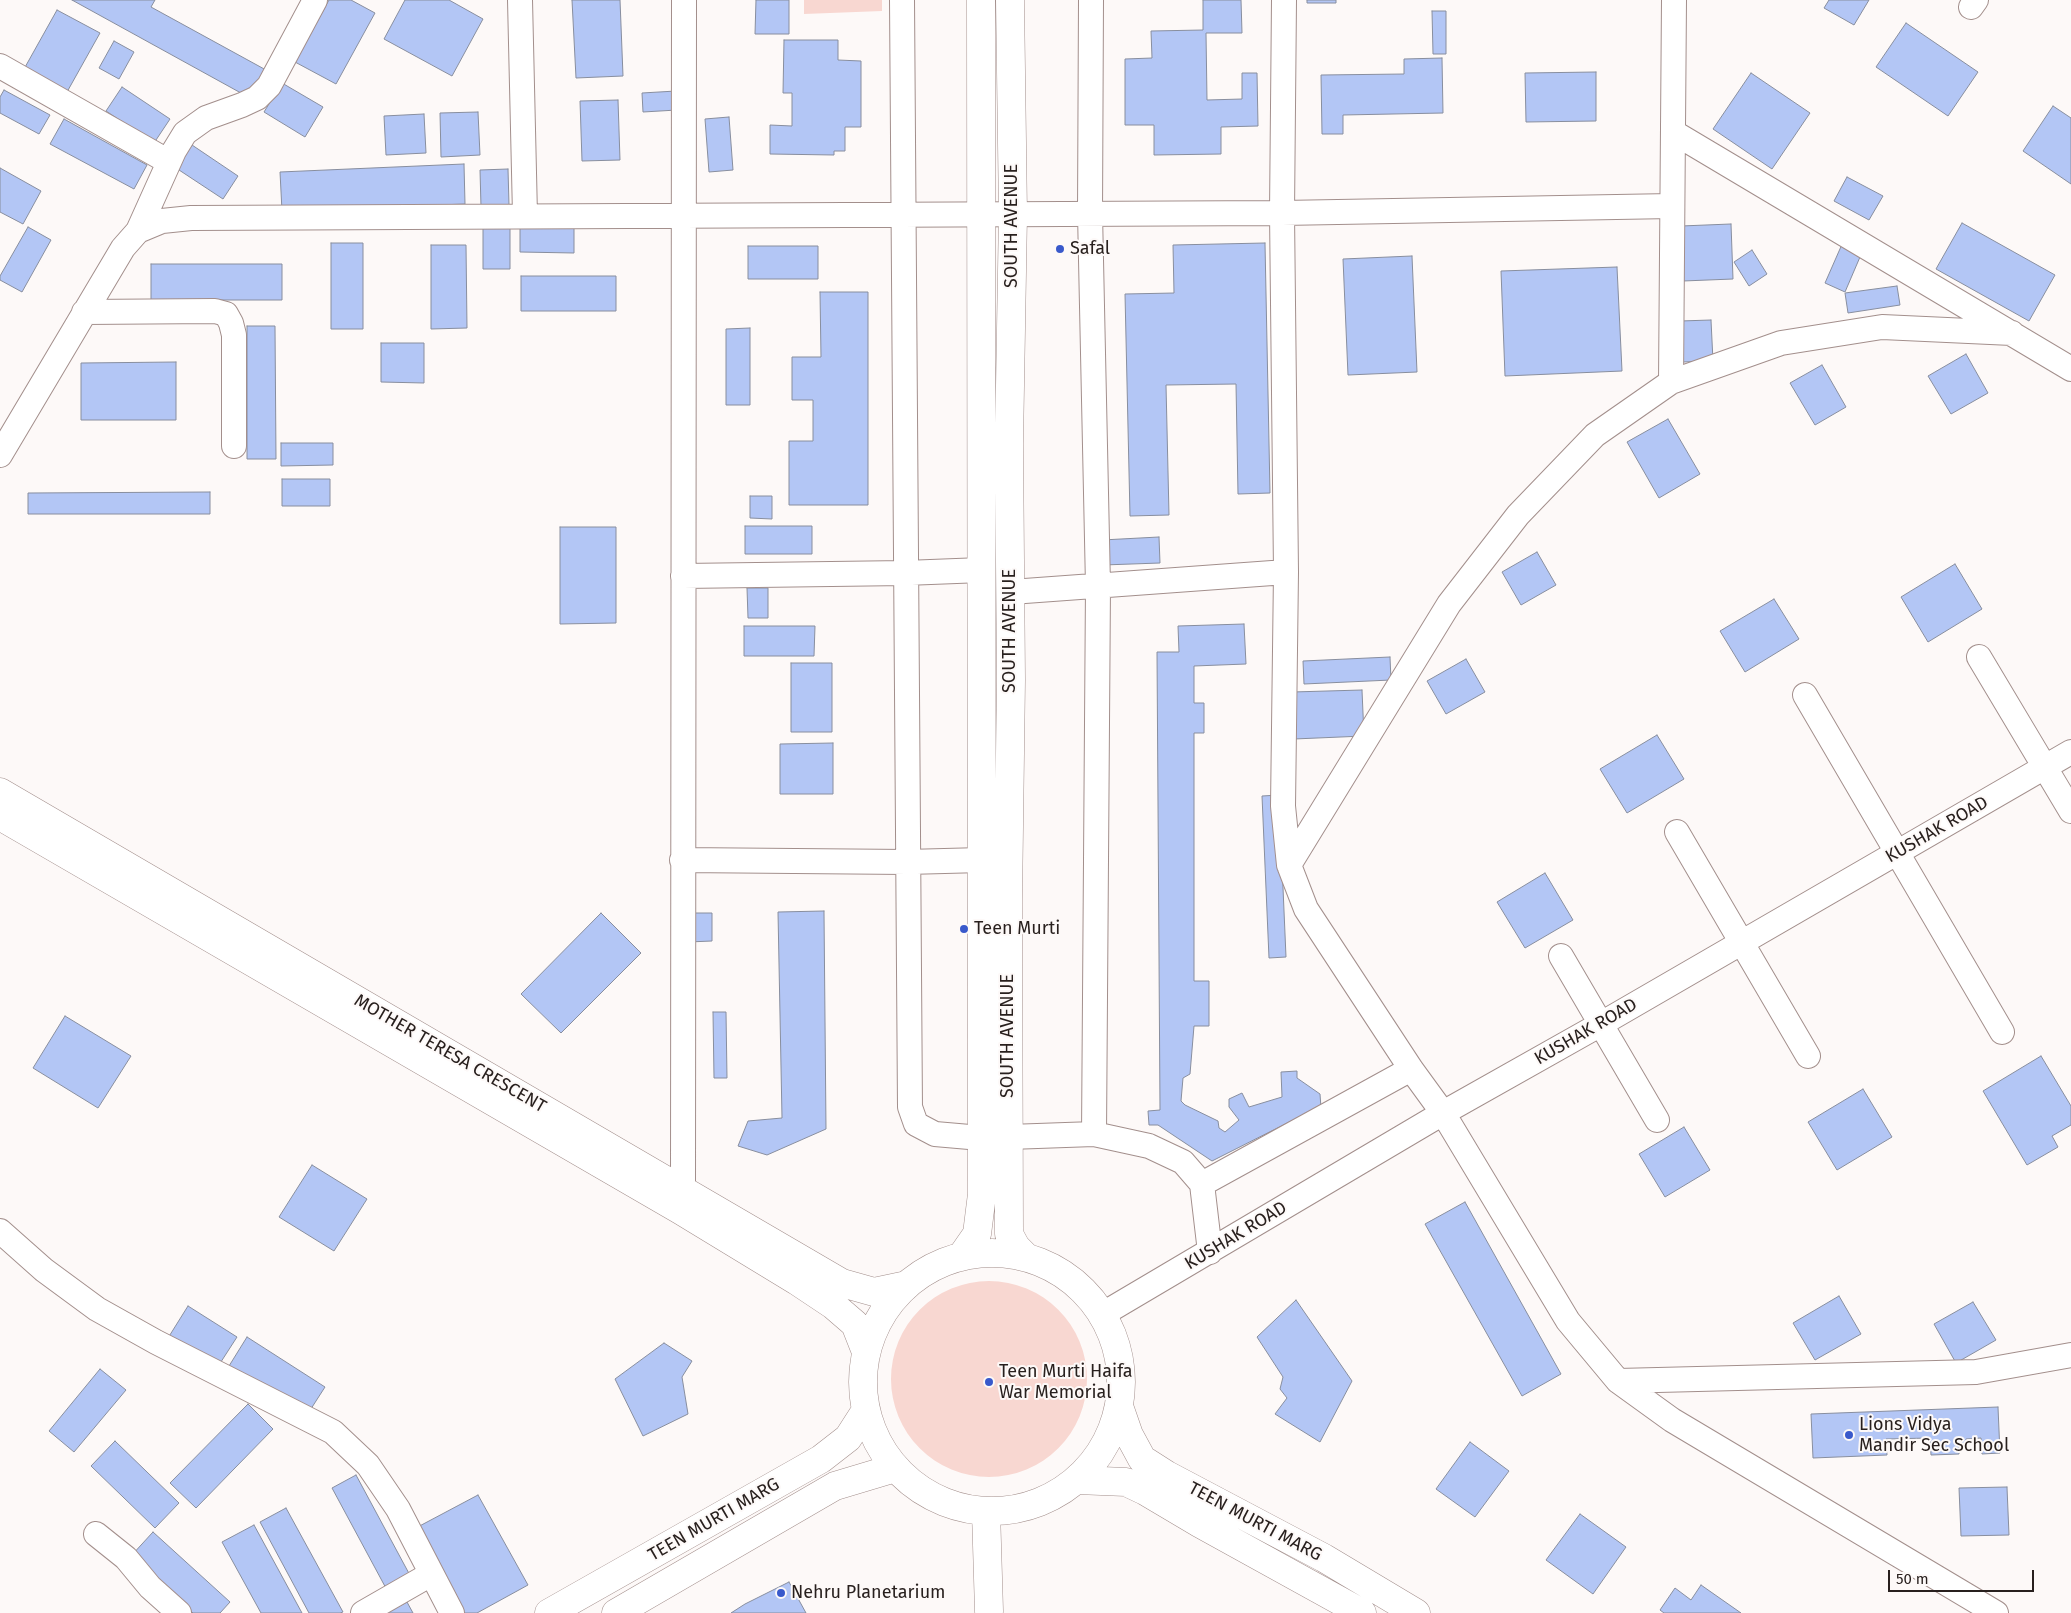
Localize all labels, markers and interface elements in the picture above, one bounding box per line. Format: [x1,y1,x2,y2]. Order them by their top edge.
street label: SOUTH AVENUE [1001,164,1023,288]
place label: Safal [1070,238,1110,260]
marker: Safal [1054,243,1066,255]
street label: SOUTH AVENUE [999,569,1021,693]
street label: KUSHAK ROAD [1882,792,1992,868]
place label: Teen Murti [974,918,1060,940]
marker: Teen Murti [958,923,970,935]
street label: SOUTH AVENUE [997,974,1019,1098]
street label: MOTHER TERESA CRESCENT [350,990,550,1118]
street label: KUSHAK ROAD [1531,994,1641,1070]
street label: KUSHAK ROAD [1181,1197,1291,1275]
place label: Teen Murti Haifa War Memorial [999,1361,1133,1404]
marker: Teen Murti Haifa War Memorial [983,1376,995,1388]
place label: Lions Vidya Mandir Sec School [1859,1414,2009,1456]
marker: Lions Vidya Mandir Sec School [1843,1429,1855,1441]
street label: TEEN MURTI MARG [645,1474,783,1566]
street label: TEEN MURTI MARG [1185,1478,1325,1566]
scale bar [1891,1560,2037,1592]
text: 50 m [1896,1570,1929,1588]
place label: Nehru Planetarium [791,1582,946,1604]
marker: Nehru Planetarium [775,1587,787,1599]

